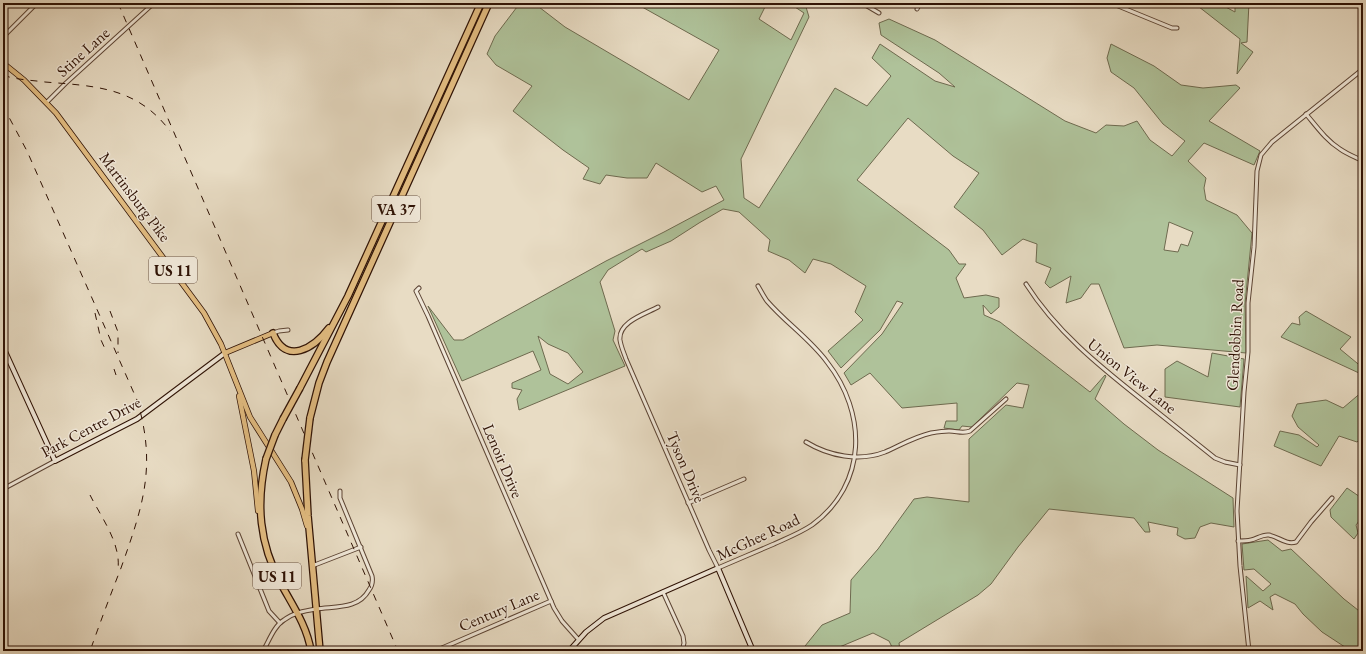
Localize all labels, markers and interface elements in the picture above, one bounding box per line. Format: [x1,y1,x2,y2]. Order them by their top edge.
street label: Stine Lane [52,23,114,81]
street label: Martinsburg Pike [94,148,176,246]
road number: VA 37 [372,196,420,222]
road number: US 11 [149,257,197,283]
street label: Glendobbin Road [1222,278,1248,391]
street label: Union View Lane [1083,334,1181,418]
street label: Park Centre Drive [37,392,145,462]
street label: Lenoir Drive [478,421,528,501]
street label: Tyson Drive [662,428,710,506]
street label: McGhee Road [713,508,804,565]
road number: US 11 [253,563,301,589]
street label: Century Lane [456,584,542,636]

